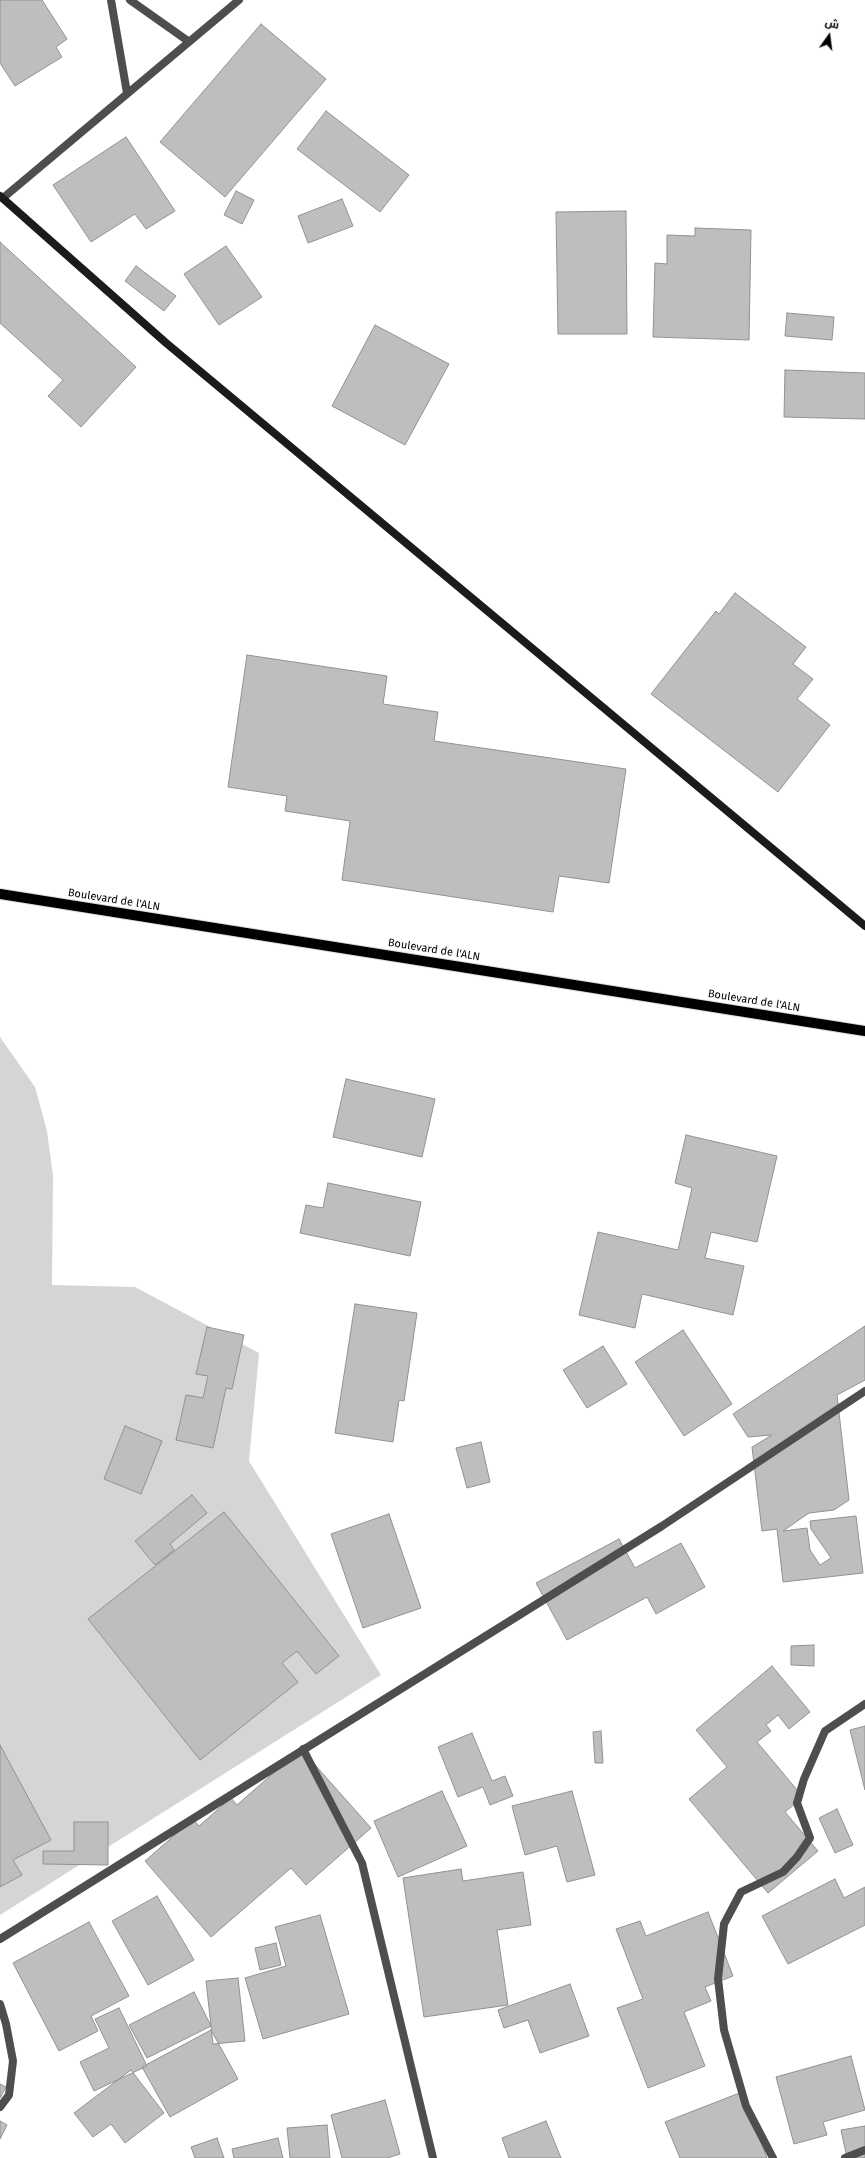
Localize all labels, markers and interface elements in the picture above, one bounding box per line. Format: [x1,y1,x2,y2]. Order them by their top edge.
north arrow [809,16,849,56]
text: ش [824,16,840,32]
street label: Boulevard de l'ALN [67,886,161,914]
street label: Boulevard de l'ALN [387,936,481,964]
street label: Boulevard de l'ALN [707,987,801,1015]

